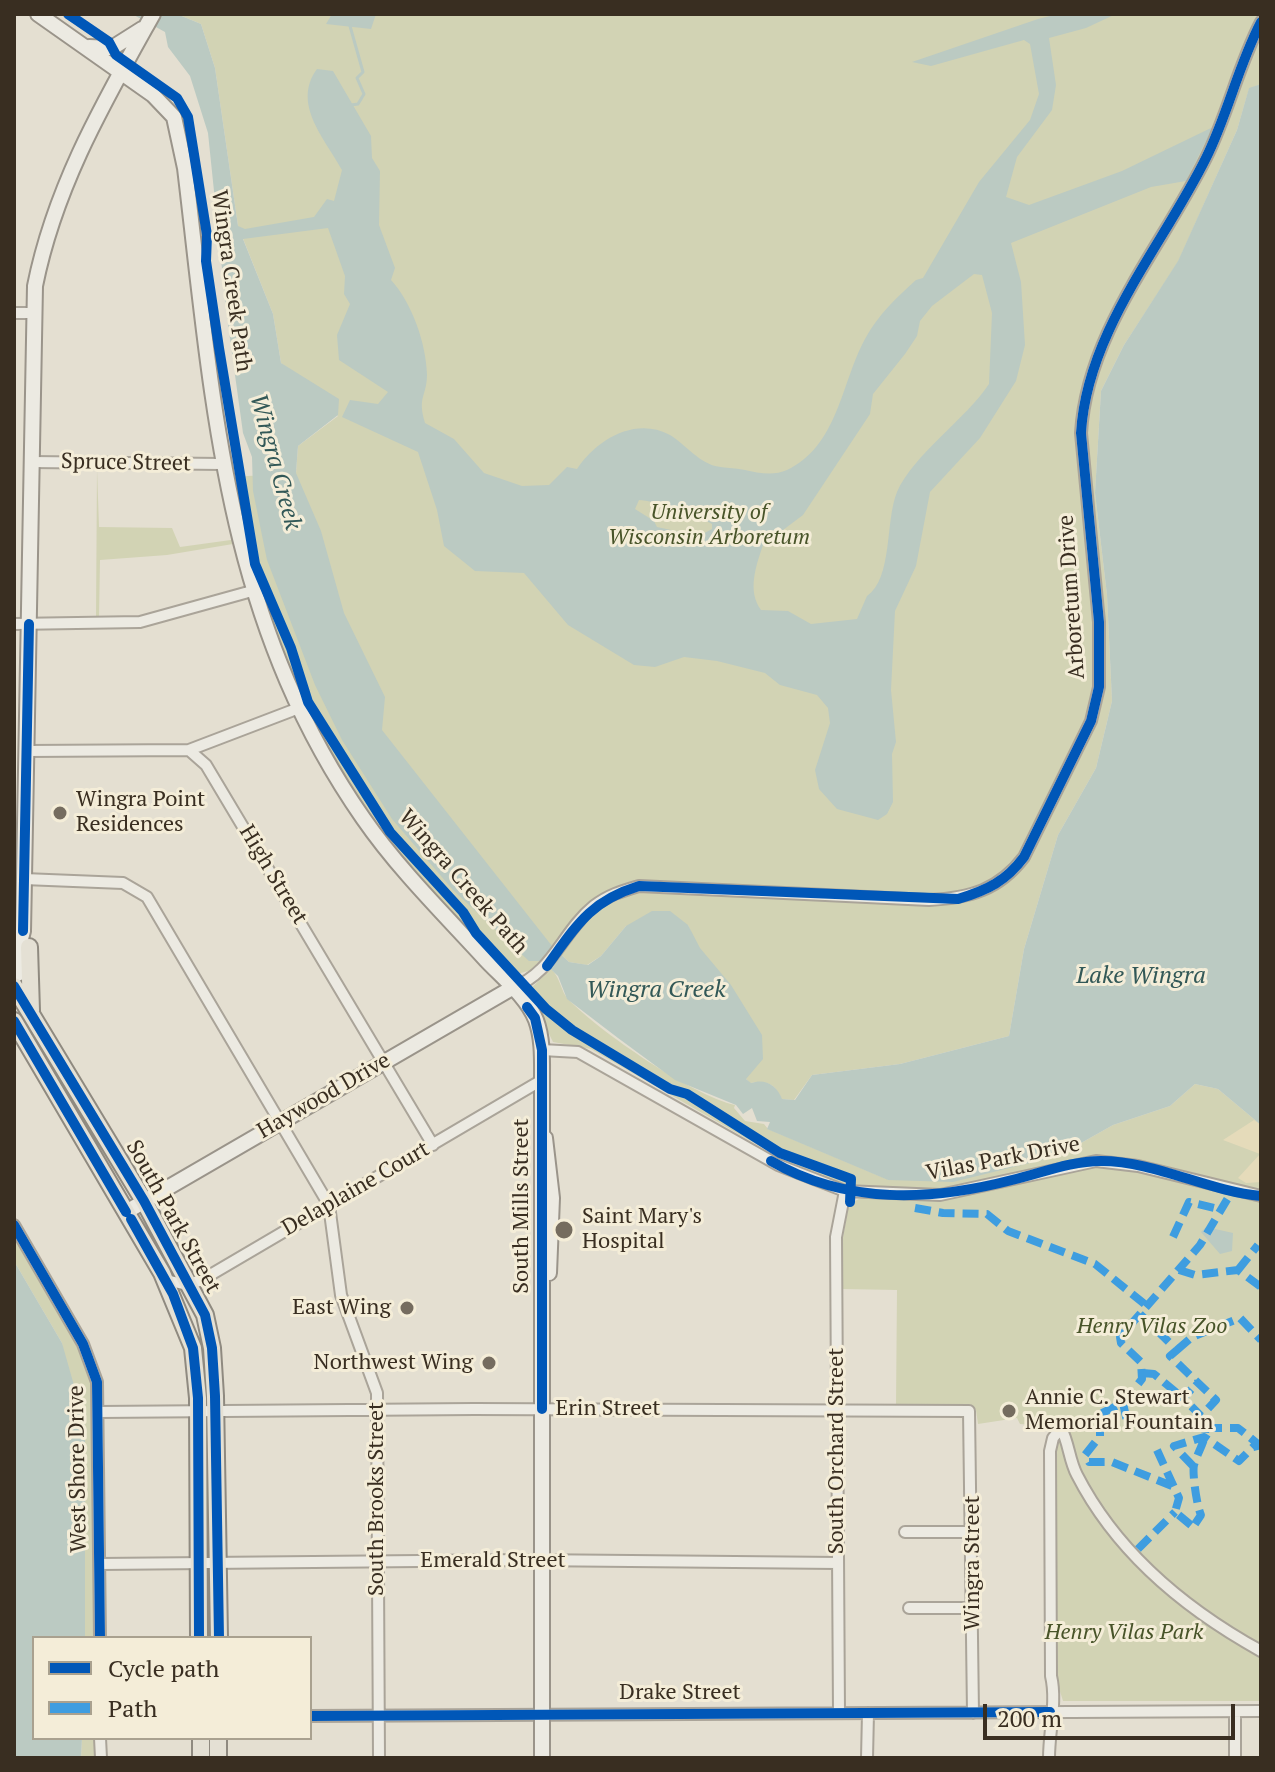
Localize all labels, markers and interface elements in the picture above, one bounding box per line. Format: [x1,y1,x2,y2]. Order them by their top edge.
street label: Wingra Creek Path [205,188,257,374]
water label: Wingra Creek [243,391,307,533]
street label: Spruce Street [61,449,191,477]
park label: University of Wisconsin Arboretum [608,500,810,552]
street label: Arboretum Drive [1053,514,1091,680]
place label: Wingra Point Residences [76,787,205,838]
marker: Wingra Point Residences [51,804,69,822]
street label: Wingra Creek Path [393,804,533,960]
street label: High Street [233,821,313,929]
water label: Lake Wingra [1076,962,1206,990]
water label: Wingra Creek [586,976,726,1004]
street label: Haywood Drive [253,1047,395,1145]
street label: South Mills Street [509,1118,535,1294]
street label: Vilas Park Drive [924,1131,1082,1187]
street label: South Park Street [120,1136,226,1298]
street label: Delaplaine Court [278,1136,434,1242]
place label: Saint Mary's Hospital [582,1204,702,1256]
marker: Saint Mary's Hospital [553,1219,575,1241]
place label: East Wing [292,1295,391,1321]
marker: East Wing [398,1299,416,1317]
park label: Henry Vilas Zoo [1077,1314,1227,1340]
street label: South Orchard Street [824,1348,850,1554]
place label: Northwest Wing [314,1350,473,1376]
marker: Northwest Wing [480,1354,498,1372]
street label: West Shore Drive [63,1385,93,1553]
place label: Annie C. Stewart Memorial Fountain [1025,1385,1213,1436]
street label: Erin Street [556,1396,660,1422]
street label: South Brooks Street [364,1402,390,1596]
marker: Annie C. Stewart Memorial Fountain [1000,1402,1018,1420]
street label: Wingra Street [960,1495,986,1631]
street label: Emerald Street [420,1548,566,1574]
park label: Henry Vilas Park [1045,1620,1203,1646]
legend [32,1636,312,1740]
text: Cycle path [108,1652,219,1684]
street label: Drake Street [619,1680,741,1706]
scale bar [987,1688,1239,1738]
text: Path [108,1692,157,1724]
text: 200 m [997,1702,1062,1734]

